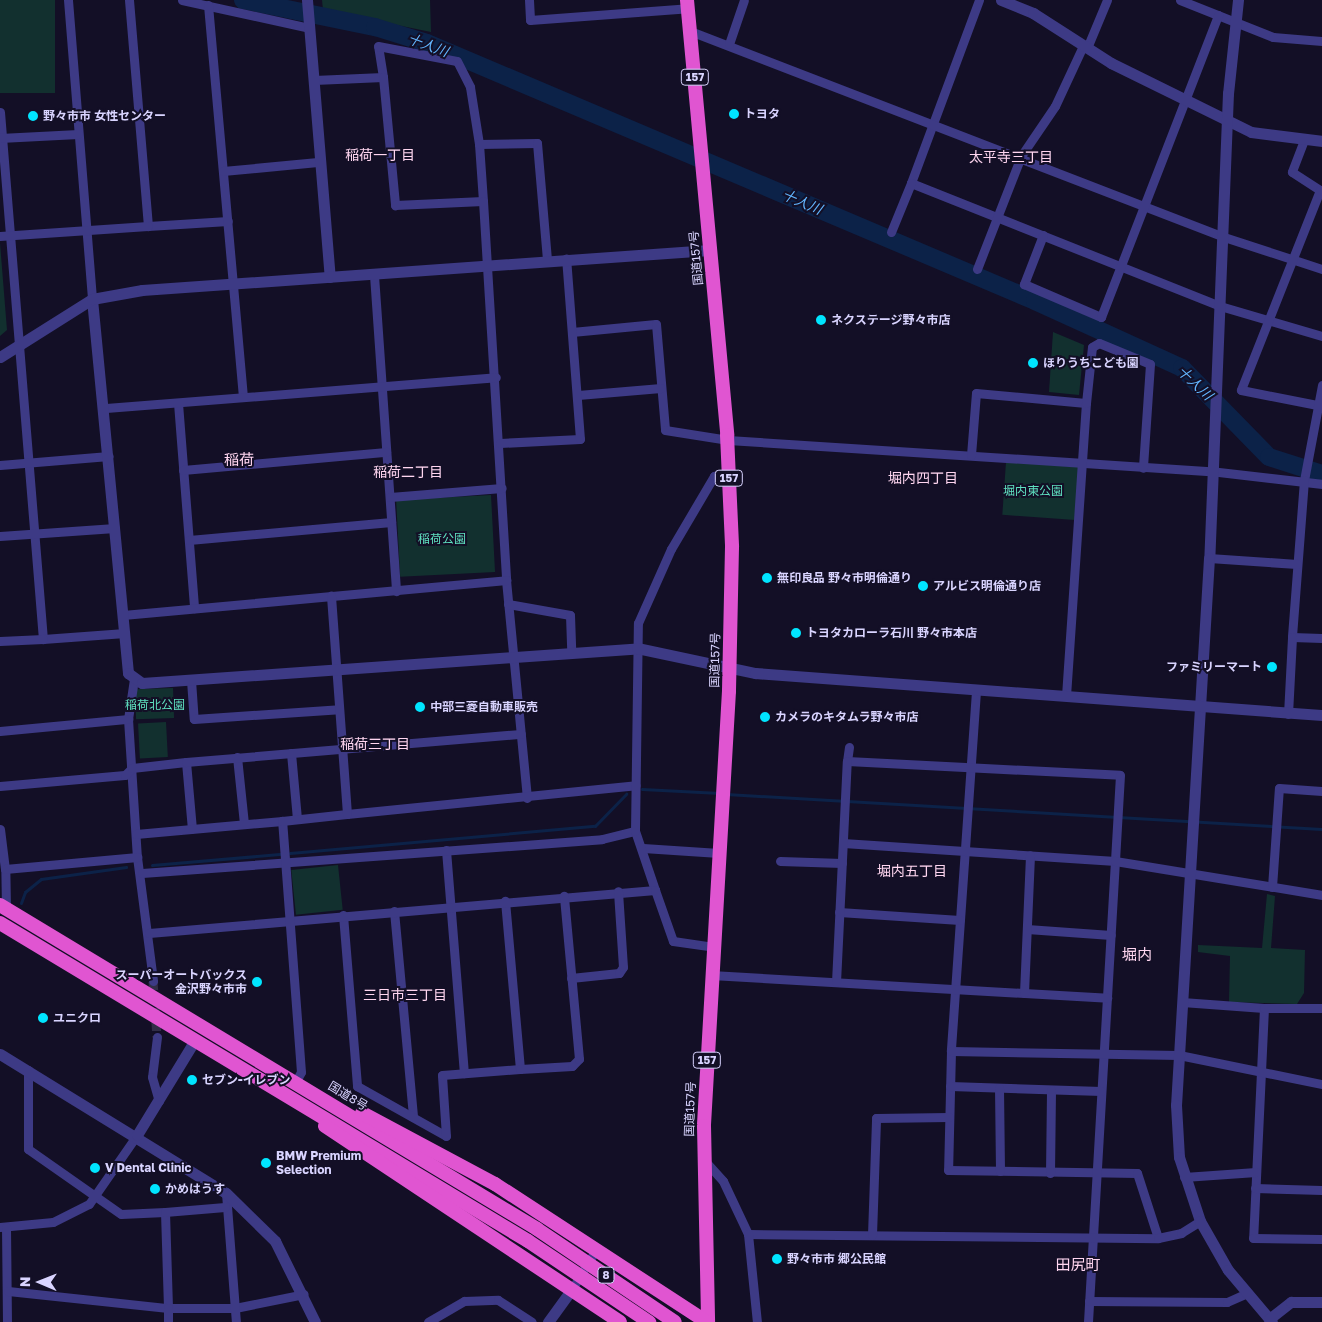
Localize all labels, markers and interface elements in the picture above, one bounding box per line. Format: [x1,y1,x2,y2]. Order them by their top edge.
water label: 十人川 [405,30,451,60]
road number: 157 [680,68,710,86]
place label: トヨタ [744,107,780,121]
marker: トヨタ [728,108,740,120]
place label: 野々市市 女性センター [43,109,166,123]
marker: 野々市市 女性センター [27,110,39,122]
district label: 稲荷一丁目 [345,147,415,163]
district label: 太平寺三丁目 [969,149,1053,165]
water label: 十人川 [779,186,825,218]
street label: 国道157号 [686,230,706,286]
place label: ネクステージ野々市店 [831,313,951,327]
marker: ネクステージ野々市店 [815,314,827,326]
place label: ほりうちこども園 [1043,356,1139,370]
marker: ほりうちこども園 [1027,357,1039,369]
water label: 十人川 [1174,363,1216,403]
district label: 稲荷 [224,451,254,469]
district label: 稲荷二丁目 [373,464,443,480]
road number: 157 [714,469,744,486]
district label: 堀内四丁目 [888,470,958,486]
park label: 堀内東公園 [1003,484,1063,498]
park label: 稲荷公園 [418,532,466,546]
place label: 無印良品 野々市明倫通り [777,571,912,585]
marker: 無印良品 野々市明倫通り [761,572,773,584]
place label: アルビス明倫通り店 [933,579,1041,593]
marker: アルビス明倫通り店 [917,580,929,592]
place label: トヨタカローラ石川 野々市本店 [806,626,977,640]
marker: トヨタカローラ石川 野々市本店 [790,627,802,639]
street label: 国道157号 [707,632,723,688]
place label: ファミリーマート [1166,660,1262,674]
marker: ファミリーマート [1266,661,1278,673]
park label: 稲荷北公園 [125,698,185,712]
place label: 中部三菱自動車販売 [430,700,538,714]
marker: 中部三菱自動車販売 [414,701,426,713]
place label: カメラのキタムラ野々市店 [775,710,919,724]
marker: カメラのキタムラ野々市店 [759,711,771,723]
district label: 稲荷三丁目 [340,736,410,752]
district label: 堀内五丁目 [877,863,947,879]
district label: 堀内 [1122,946,1152,964]
place label: スーパーオートバックス 金沢野々市市 [115,968,247,996]
marker: スーパーオートバックス 金沢野々市市 [251,976,263,988]
district label: 三日市三丁目 [363,987,447,1003]
place label: ユニクロ [53,1011,101,1025]
marker: ユニクロ [37,1012,49,1024]
road number: 157 [692,1052,722,1068]
place label: セブン-イレブン [202,1073,291,1087]
marker: セブン-イレブン [186,1074,198,1086]
street label: 国道8号 [326,1079,370,1113]
street label: 国道157号 [682,1081,698,1137]
place label: BMW Premium Selection [276,1149,361,1177]
marker: BMW Premium Selection [260,1157,272,1169]
place label: V Dental Clinic [105,1161,191,1175]
marker: V Dental Clinic [89,1162,101,1174]
place label: かめはうす [165,1182,225,1196]
marker: かめはうす [149,1183,161,1195]
place label: 野々市市 郷公民館 [787,1252,886,1266]
marker: 野々市市 郷公民館 [771,1253,783,1265]
district label: 田尻町 [1056,1256,1100,1274]
north arrow [15,1257,65,1307]
road number: 8 [597,1266,615,1284]
text: N [16,1276,33,1287]

